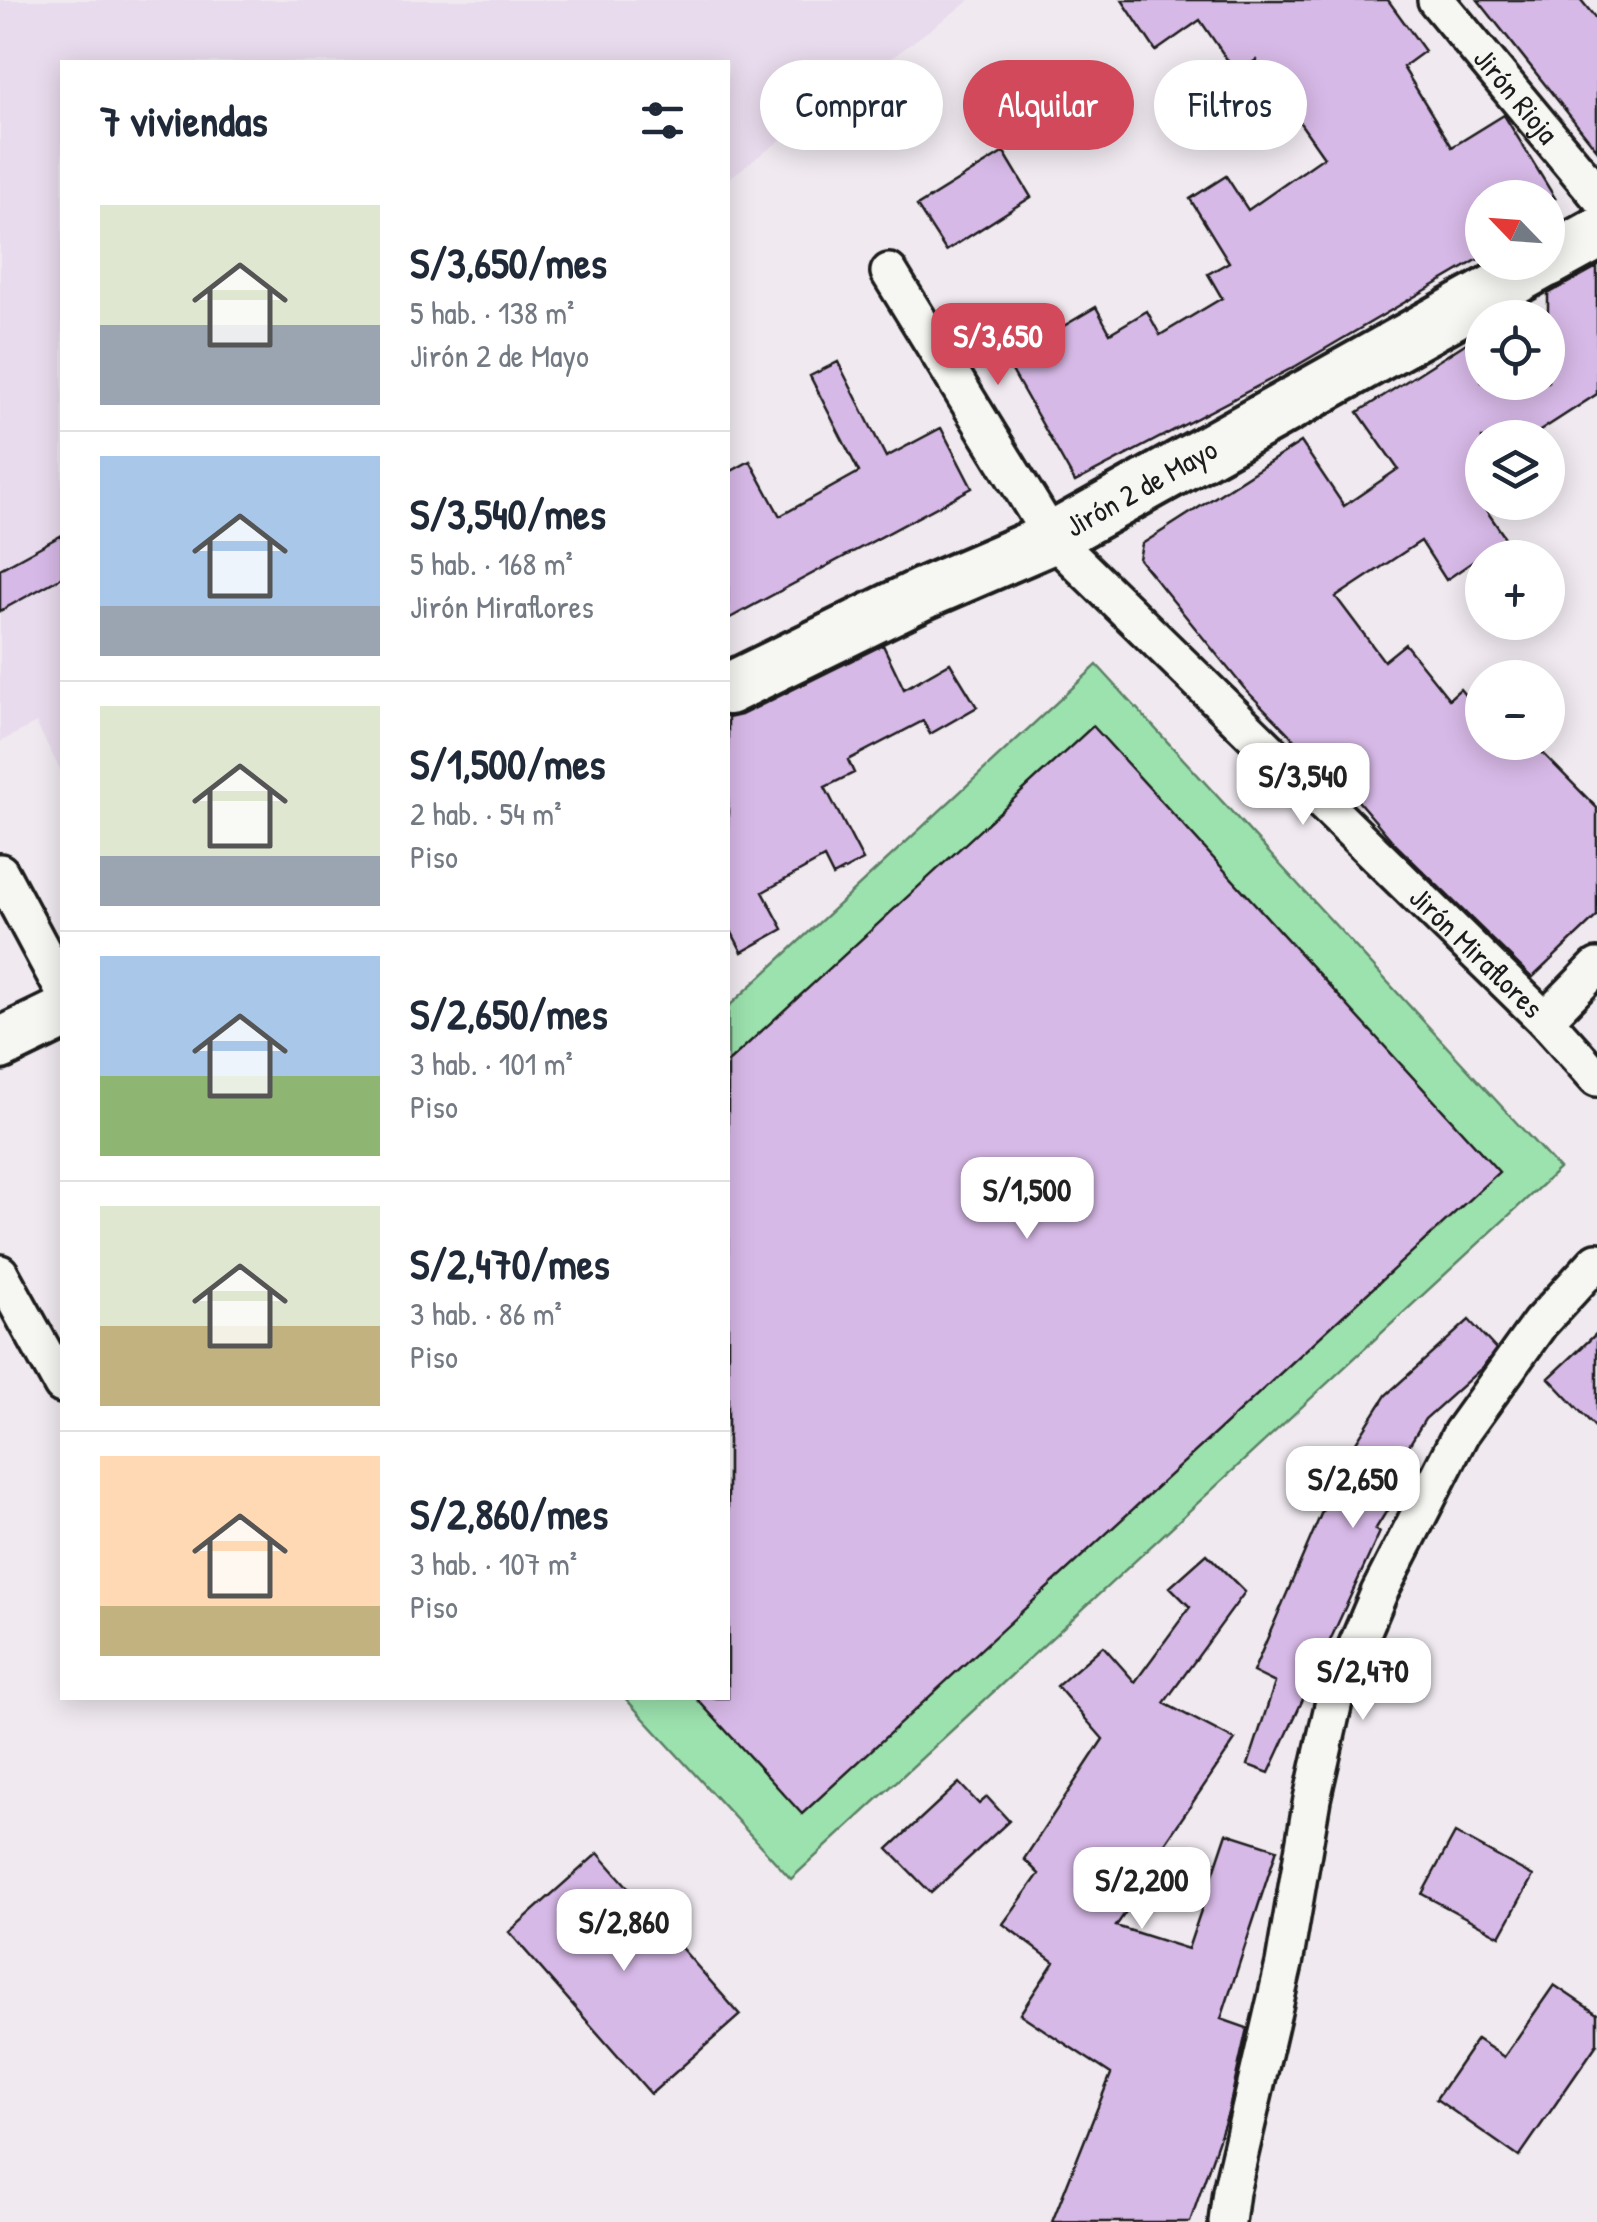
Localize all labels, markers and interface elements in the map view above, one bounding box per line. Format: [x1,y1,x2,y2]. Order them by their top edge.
street label: Jirón Rioja [1465,39,1568,152]
chip: Comprar [760,60,943,150]
chip: Alquilar [963,60,1134,150]
chip: Filtros [1154,60,1307,150]
text: 7 viviendas [100,92,268,149]
icon: filters [635,93,690,148]
north arrow [1465,180,1565,280]
map controls [1465,180,1565,760]
text: S/3,650/mes [410,234,607,291]
icon: home [180,245,300,365]
text: 5 hab. · 138 m² [410,291,574,334]
button: locate [1465,300,1565,400]
pin: S/3,650 [906,303,1090,388]
text: S/3,650 [953,314,1043,357]
text: Jirón 2 de Mayo [410,334,589,377]
button: layers [1465,420,1565,520]
street label: Jirón 2 de Mayo [1058,429,1224,546]
text: S/3,540/mes [410,485,606,542]
icon: home [180,496,300,616]
button: + [1465,540,1565,640]
text: 5 hab. · 168 m² [410,542,573,585]
text: Jirón Miraflores [410,585,594,628]
button: − [1465,660,1565,760]
text: S/1,500/mes [410,735,605,792]
pin: S/3,540 [1211,743,1395,828]
icon: home [180,746,300,866]
text: S/3,540 [1259,754,1347,797]
text: 2 hab. · 54 m² [410,792,562,835]
text: Piso [410,835,458,878]
street label: Jirón Miraflores [1401,877,1552,1026]
text: S/2,650/mes [410,985,608,1042]
icon: home [180,996,300,1116]
text: 3 hab. · 101 m² [410,1042,573,1085]
text: Piso [410,1085,458,1128]
pin: S/1,500 [935,1157,1119,1242]
text: S/1,500 [983,1168,1071,1211]
text: S/2,470/mes [410,1235,610,1292]
icon: home [180,1246,300,1366]
text: 3 hab. · 86 m² [410,1292,562,1335]
text: Piso [410,1335,458,1378]
pin: S/2,650 [1261,1446,1445,1531]
text: S/2,650 [1308,1457,1398,1500]
text: S/2,860/mes [410,1485,608,1542]
icon: home [180,1496,300,1616]
text: 3 hab. · 107 m² [410,1542,577,1585]
text: Piso [410,1585,458,1628]
pin: S/2,470 [1271,1638,1455,1723]
text: S/2,470 [1317,1649,1409,1692]
pin: S/2,200 [1050,1847,1234,1932]
text: S/2,200 [1095,1858,1189,1901]
pin: S/2,860 [532,1889,716,1974]
text: S/2,860 [579,1900,669,1943]

